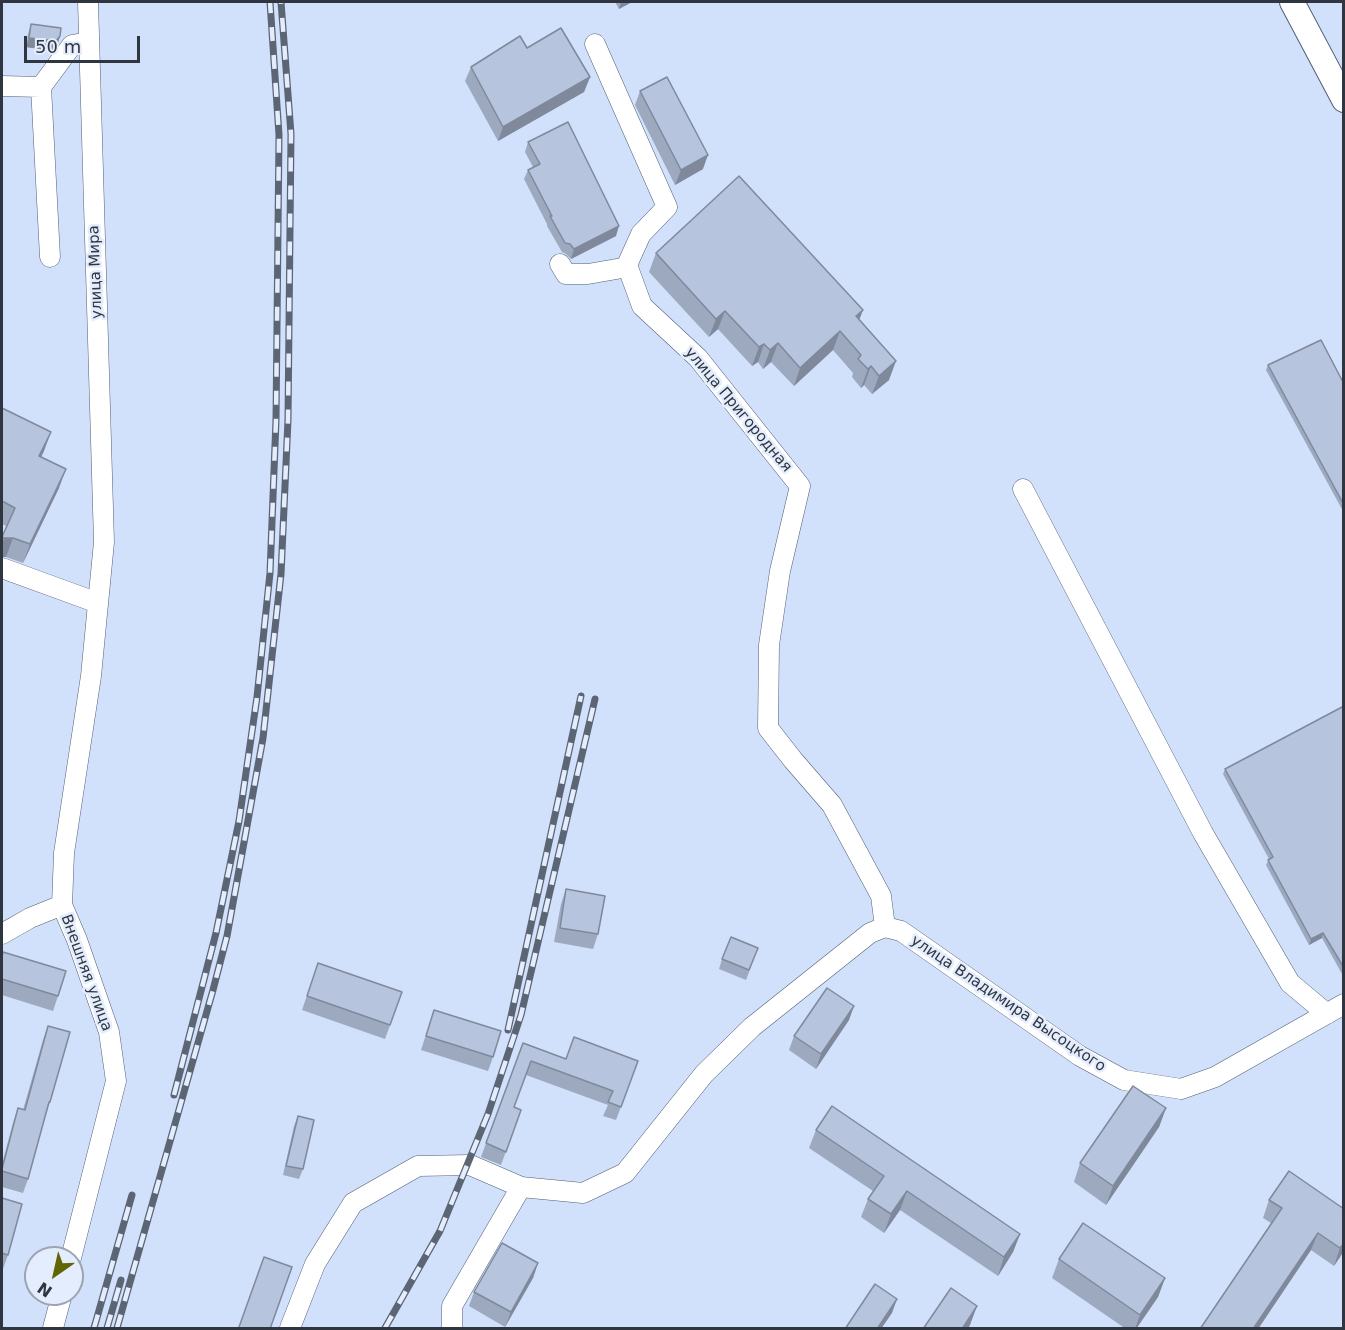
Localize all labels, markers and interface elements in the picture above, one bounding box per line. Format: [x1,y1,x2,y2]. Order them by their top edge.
scale bar [27,24,142,62]
text: 50 m [35,36,81,57]
street label: улица Мира [85,225,107,319]
street label: улица Пригородная [681,344,795,476]
street label: Внешняя улица [56,912,116,1034]
street label: улица Владимира Высоцкого [907,932,1109,1076]
north arrow [24,1246,84,1306]
text: N [34,1278,56,1301]

